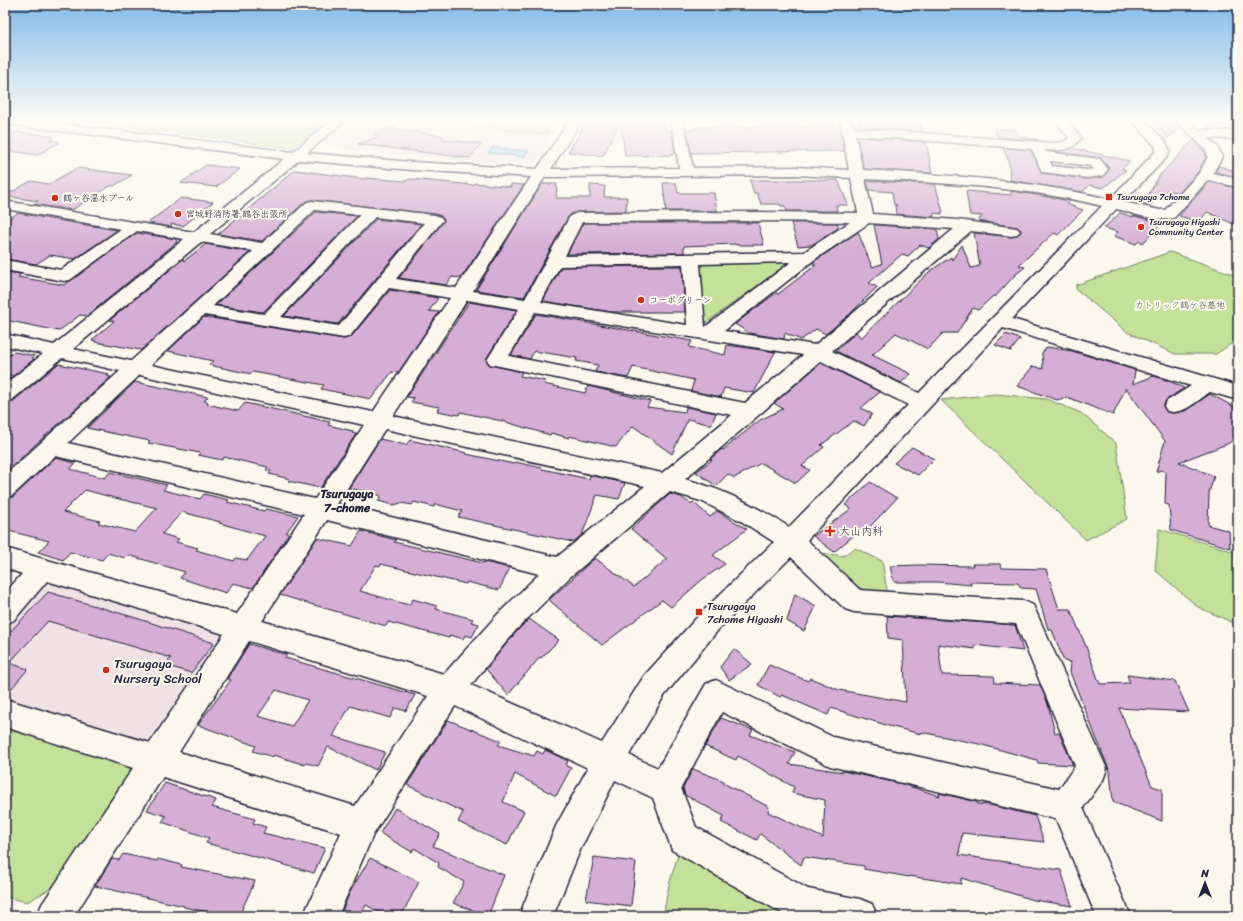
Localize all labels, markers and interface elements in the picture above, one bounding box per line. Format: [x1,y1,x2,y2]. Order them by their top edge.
place label: Tsurugaya 7chome [1117,189,1190,205]
place label: 鶴ヶ谷温水プール [63,190,134,206]
marker: Tsurugaya 7chome [1104,192,1114,202]
marker: 鶴ヶ谷温水プール [50,193,60,203]
place label: 宮城野消防署 鶴谷出張所 [186,206,287,222]
marker: 宮城野消防署 鶴谷出張所 [173,209,183,219]
place label: Tsurugaya Higashi Community Center [1149,214,1225,240]
marker: Tsurugaya Higashi Community Center [1136,222,1146,232]
place label: コーポグリーン [649,292,711,308]
marker: コーポグリーン [636,295,646,305]
park label: カトリック鶴ケ谷墓地 [1135,297,1225,313]
district label: Tsurugaya 7-chome [320,483,374,519]
place label: 大山内科 [839,522,883,541]
marker: 大山内科 [824,525,836,537]
place label: Tsurugaya 7chome Higashi [707,597,784,629]
marker: Tsurugaya 7chome Higashi [694,607,704,617]
place label: Tsurugaya Nursery School [114,652,202,690]
marker: Tsurugaya Nursery School [101,665,111,675]
north arrow [1185,863,1225,903]
text: N [1200,864,1209,883]

